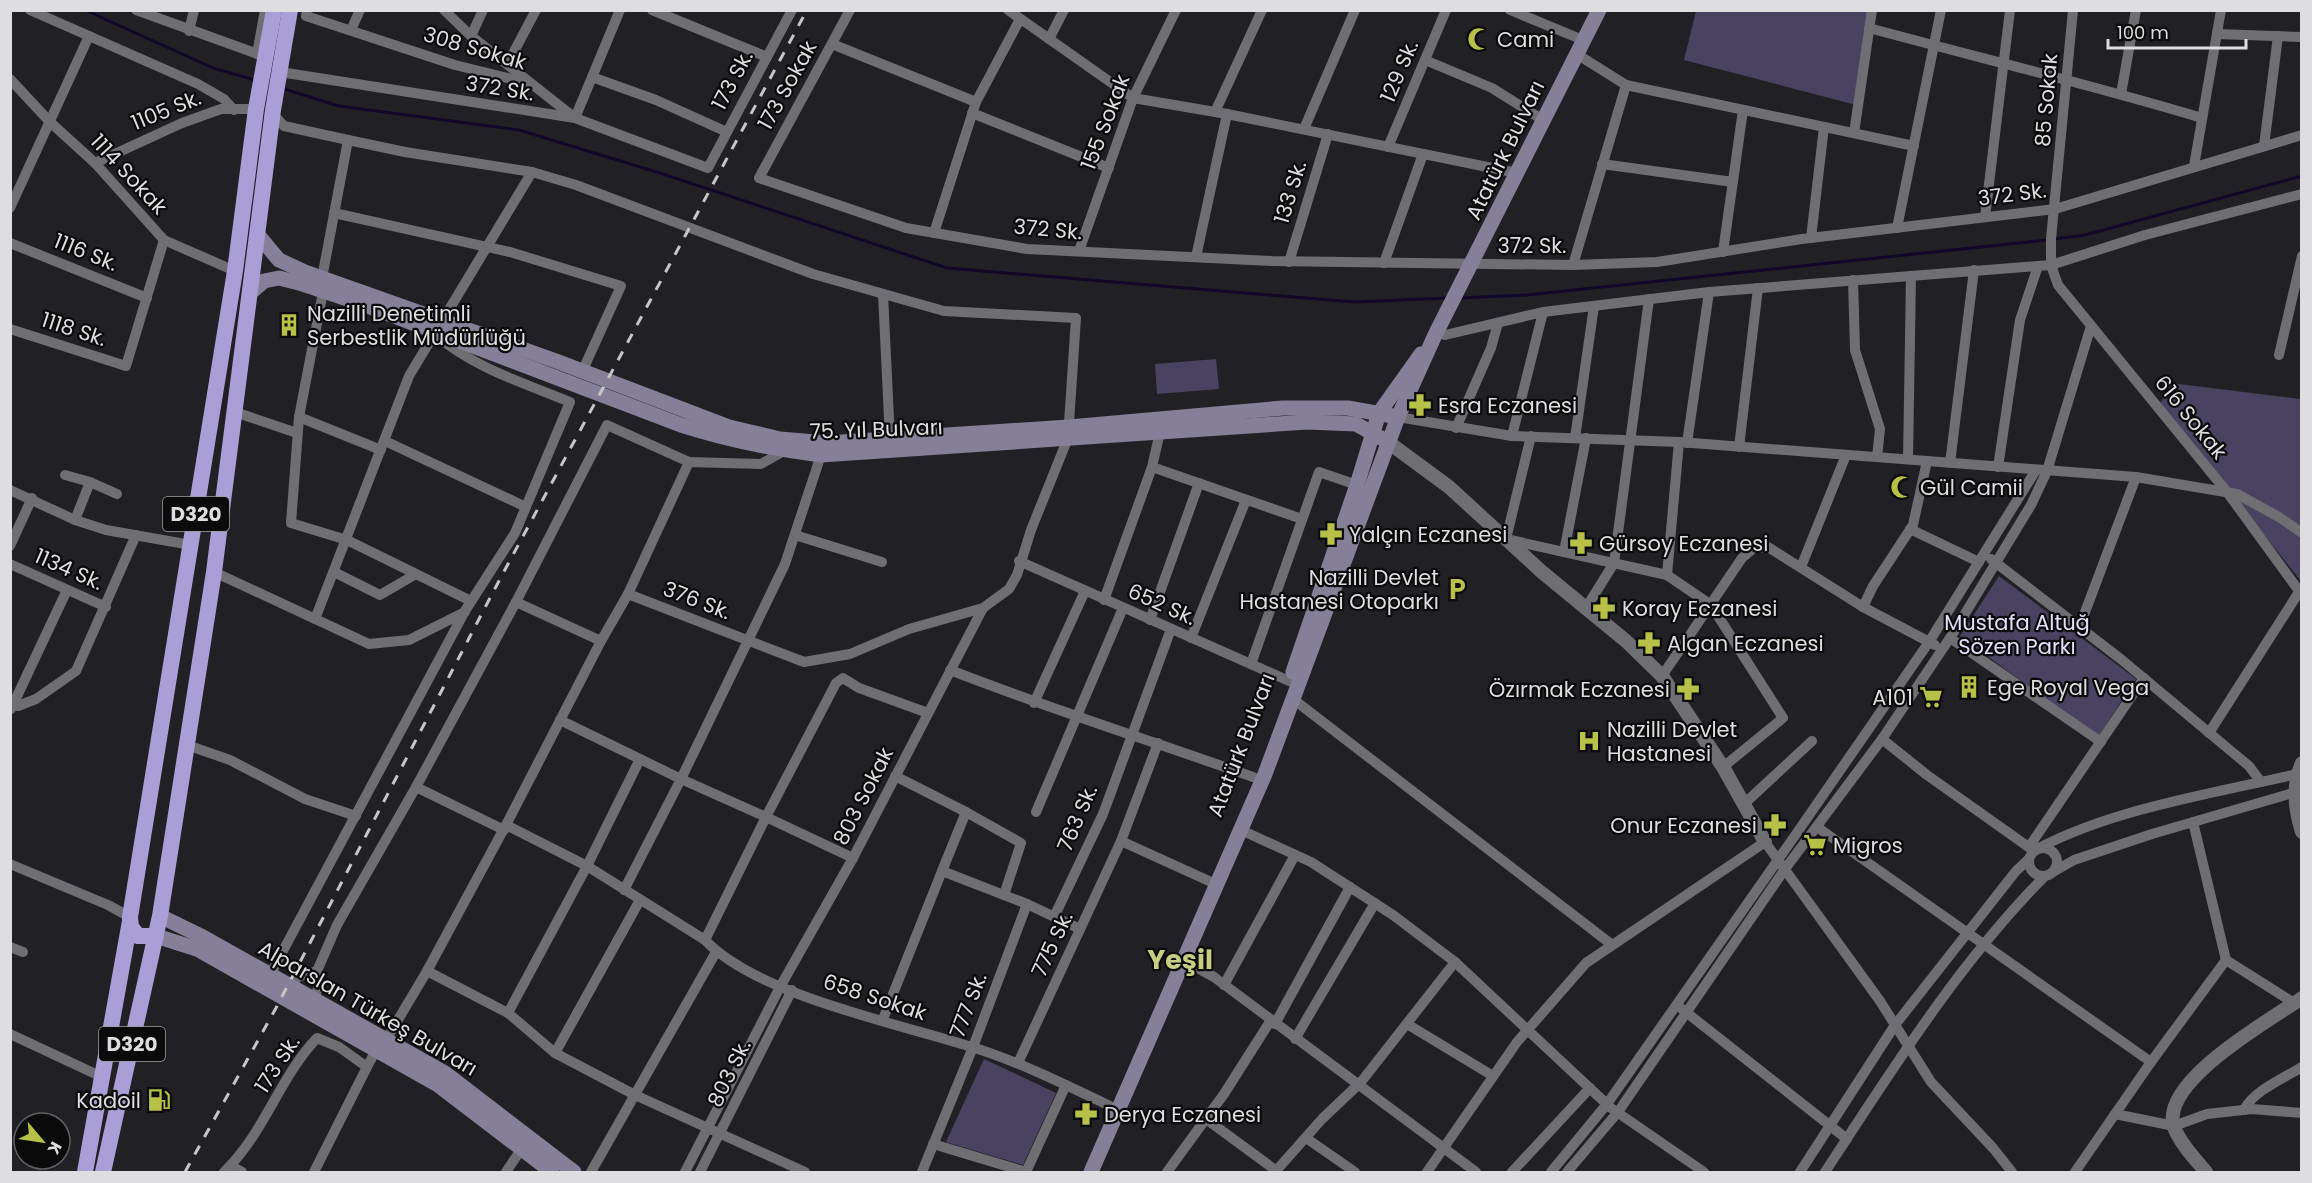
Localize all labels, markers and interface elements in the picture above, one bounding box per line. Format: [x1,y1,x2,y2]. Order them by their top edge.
scale bar [2108,12,2246,50]
street label: 308 Sokak [420,19,530,77]
text: 100 m [2117,20,2169,45]
place label: Cami [1497,25,1554,54]
mosque icon: Cami [1466,26,1492,52]
street label: 173 Sokak [751,35,823,135]
street label: 129 Sk. [1373,35,1425,107]
street label: 173 Sk. [704,45,760,115]
street label: 85 Sokak [2027,52,2065,148]
street label: 372 Sk. [464,68,536,108]
street label: 155 Sokak [1073,70,1137,174]
street label: Atatürk Bulvarı [1459,75,1551,225]
street label: 1105 Sk. [127,83,205,137]
street label: 1114 Sokak [84,127,174,221]
street label: 133 Sk. [1267,157,1313,227]
street label: 372 Sk. [1976,175,2048,213]
street label: 372 Sk. [1012,212,1084,246]
street label: 1116 Sk. [50,226,122,278]
street label: 372 Sk. [1497,231,1567,260]
place label: Nazilli Denetimli Serbestlik Müdürlüğü [307,299,526,352]
street label: 1118 Sk. [38,305,110,353]
building icon: Nazilli Denetimli Serbestlik Müdürlüğü [276,312,302,338]
street label: 616 Sokak [2148,369,2234,465]
place label: Esra Eczanesi [1438,391,1577,420]
pharmacy icon: Esra Eczanesi [1407,392,1433,418]
street label: 75. Yıl Bulvarı [809,412,943,446]
place label: Gül Camii [1920,473,2023,502]
mosque icon: Gül Camii [1889,474,1915,500]
road number: D320 [163,497,229,531]
place label: Yalçın Eczanesi [1349,520,1507,549]
pharmacy icon: Yalçın Eczanesi [1318,521,1344,547]
place label: Gürsoy Eczanesi [1599,529,1768,558]
pharmacy icon: Gürsoy Eczanesi [1568,530,1594,556]
street label: 1134 Sk. [30,541,108,597]
place label: Nazilli Devlet Hastanesi Otoparkı [1239,563,1439,616]
street label: 376 Sk. [659,574,735,626]
street label: 652 Sk. [1123,576,1201,632]
parking icon: Nazilli Devlet Hastanesi Otoparkı [1444,576,1470,602]
place label: Koray Eczanesi [1622,594,1777,623]
pharmacy icon: Koray Eczanesi [1591,595,1617,621]
park label: Mustafa Altuğ Sözen Parkı [1944,608,2090,661]
place label: Algan Eczanesi [1667,629,1824,658]
pharmacy icon: Algan Eczanesi [1636,630,1662,656]
street label: Atatürk Bulvarı [1200,669,1282,821]
place label: Ege Royal Vega [1987,673,2149,702]
building icon: Ege Royal Vega [1956,674,1982,700]
place label: Özırmak Eczanesi [1489,675,1670,704]
pharmacy icon: Özırmak Eczanesi [1675,676,1701,702]
place label: A101 [1872,683,1913,712]
supermarket icon: A101 [1918,684,1944,710]
place label: Nazilli Devlet Hastanesi [1607,715,1737,768]
hospital icon: Nazilli Devlet Hastanesi [1576,728,1602,754]
street label: 803 Sokak [826,742,900,850]
street label: 763 Sk. [1050,780,1104,856]
place label: Onur Eczanesi [1610,811,1757,840]
pharmacy icon: Onur Eczanesi [1762,812,1788,838]
place label: Migros [1833,831,1903,860]
supermarket icon: Migros [1802,832,1828,858]
street label: 775 Sk. [1024,906,1080,982]
street label: Alparslan Türkeş Bulvarı [253,933,483,1083]
district label: Yeşil [1147,941,1213,978]
street label: 658 Sokak [820,967,931,1027]
street label: 777 Sk. [942,968,994,1042]
road number: D320 [99,1027,165,1061]
street label: 173 Sk. [247,1029,307,1099]
street label: 803 Sk. [700,1034,758,1112]
place label: Kadoil [76,1086,141,1115]
fuel station icon: Kadoil [146,1087,172,1113]
place label: Derya Eczanesi [1104,1100,1261,1129]
pharmacy icon: Derya Eczanesi [1073,1101,1099,1127]
north arrow [12,1111,72,1171]
text: K [42,1138,67,1158]

